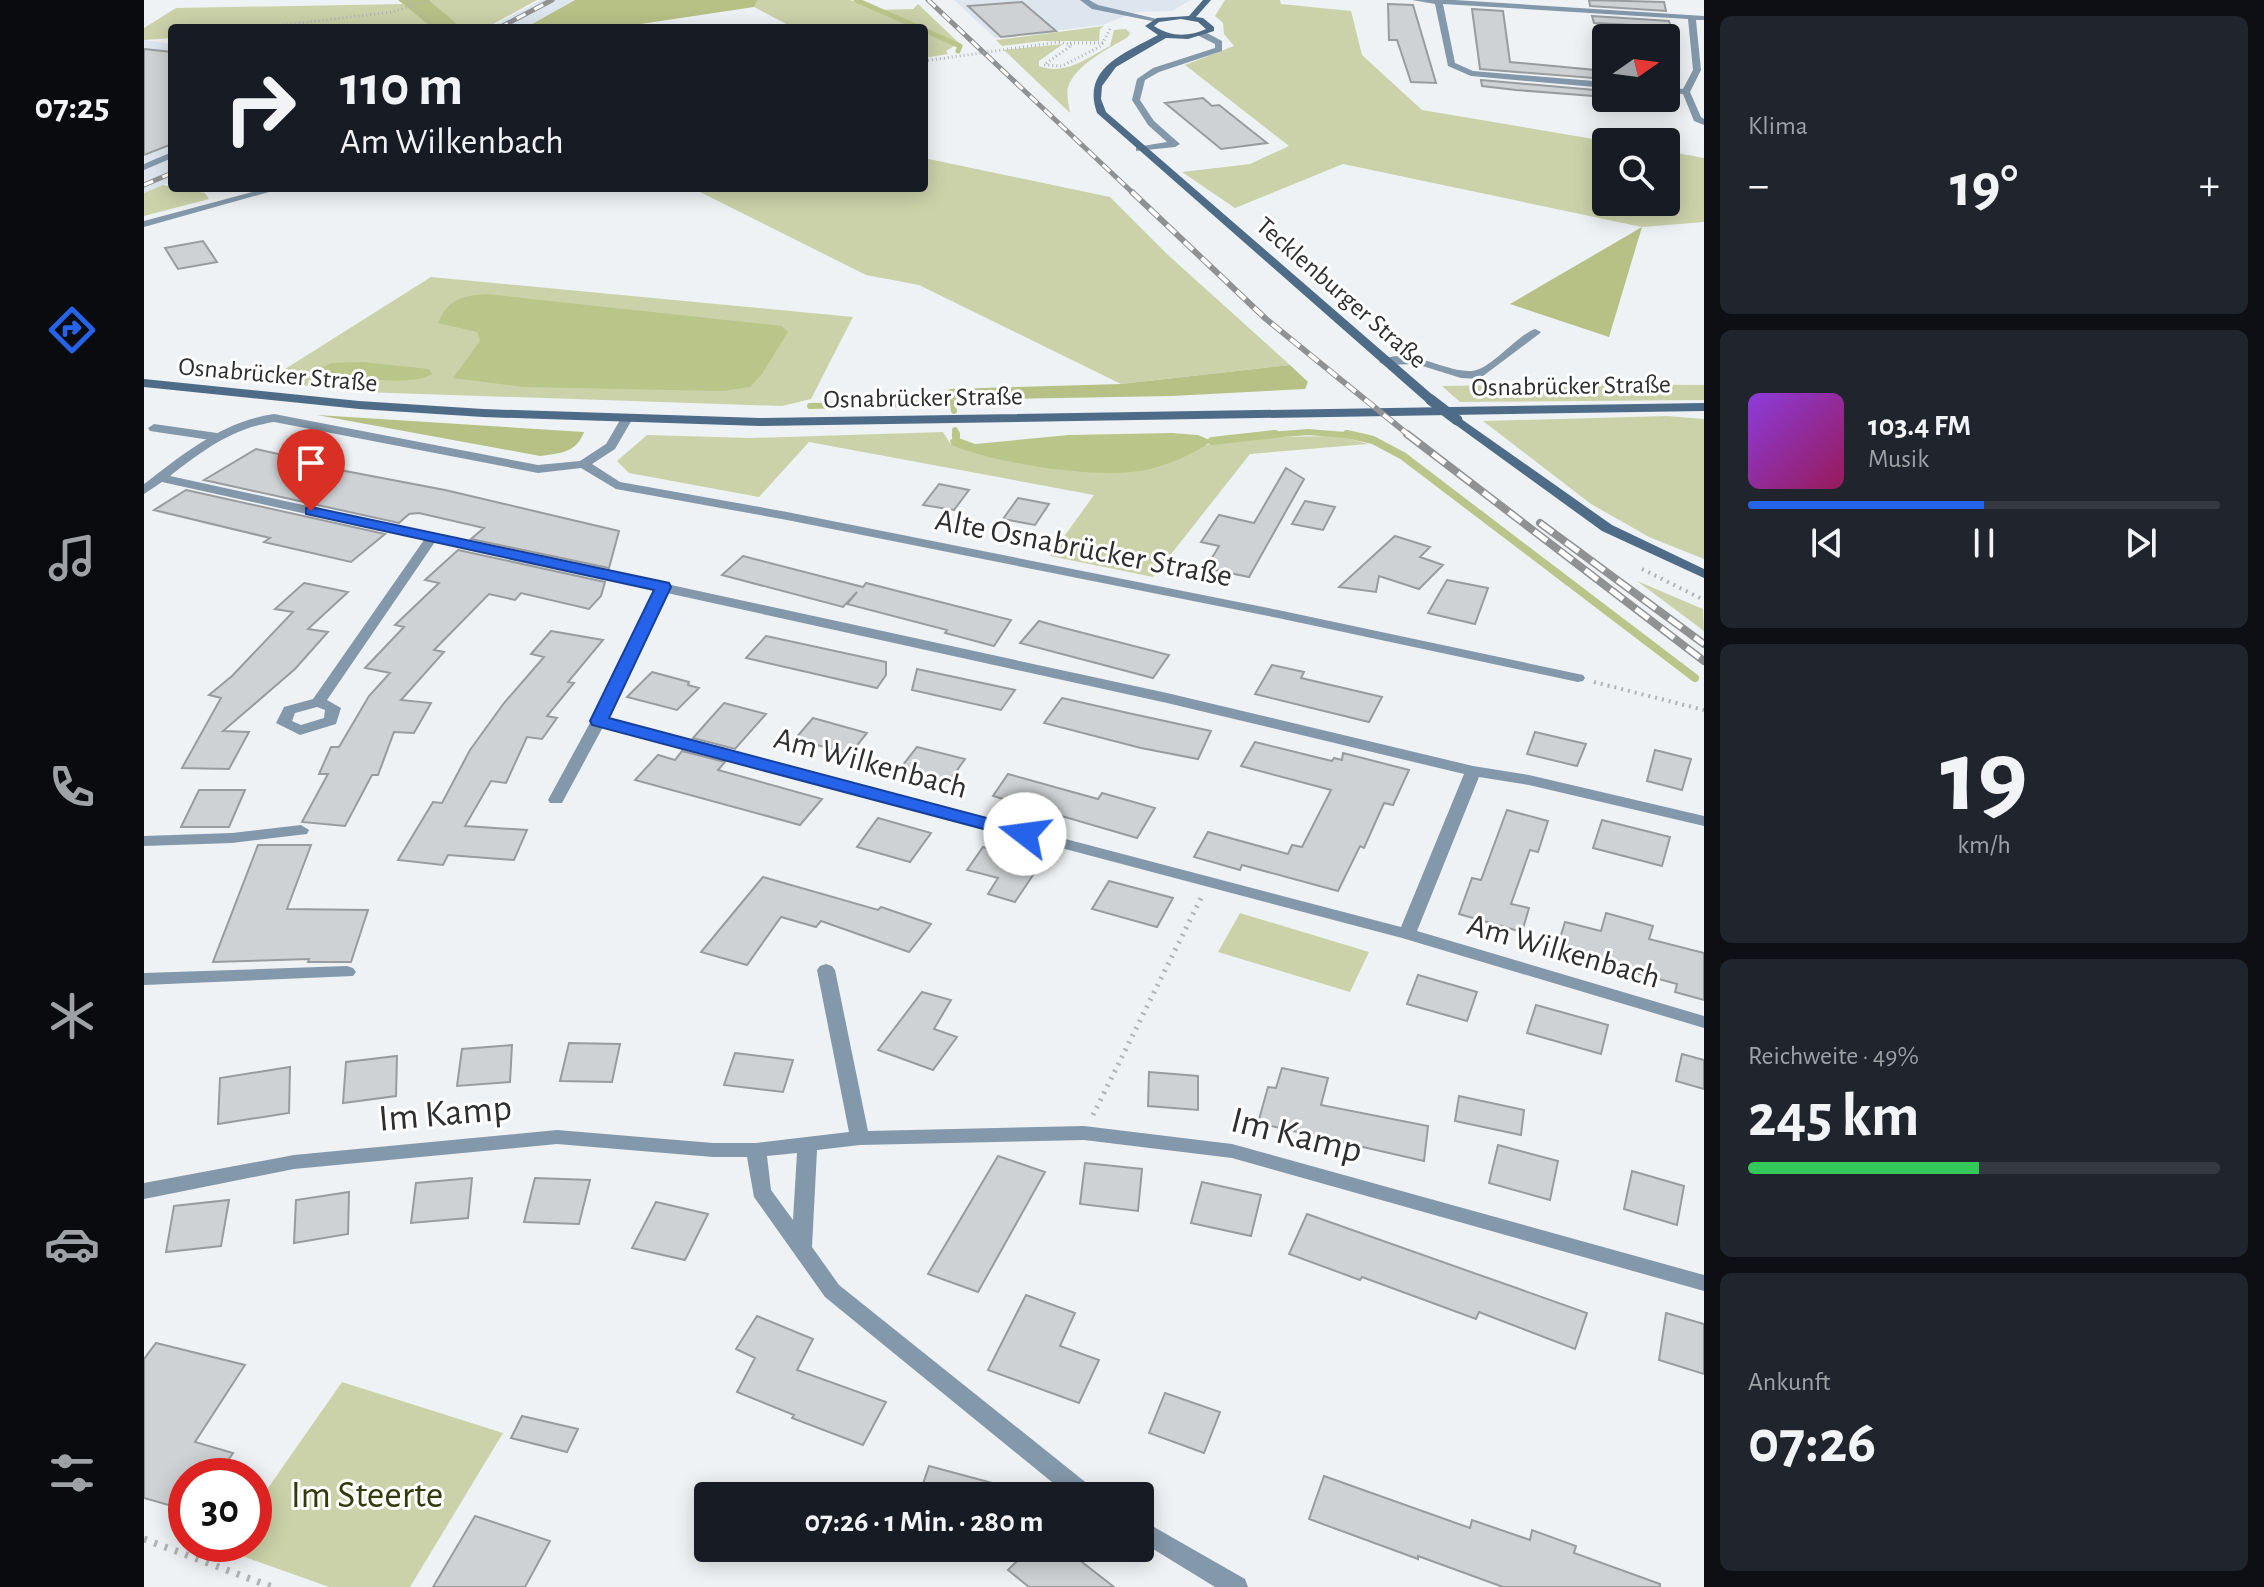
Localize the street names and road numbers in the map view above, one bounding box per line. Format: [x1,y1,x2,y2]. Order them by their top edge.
street label: Tecklenburger Straße [1251,212,1431,373]
street label: Osnabrücker Straße [177,353,378,397]
street label: Osnabrücker Straße [1471,371,1671,401]
street label: Osnabrücker Straße [823,383,1023,413]
street label: Alte Osnabrücker Straße [933,503,1235,592]
street label: Am Wilkenbach [771,722,971,804]
street label: Am Wilkenbach [1464,908,1664,994]
street label: Im Kamp [377,1089,513,1139]
street label: Im Kamp [1227,1101,1366,1171]

